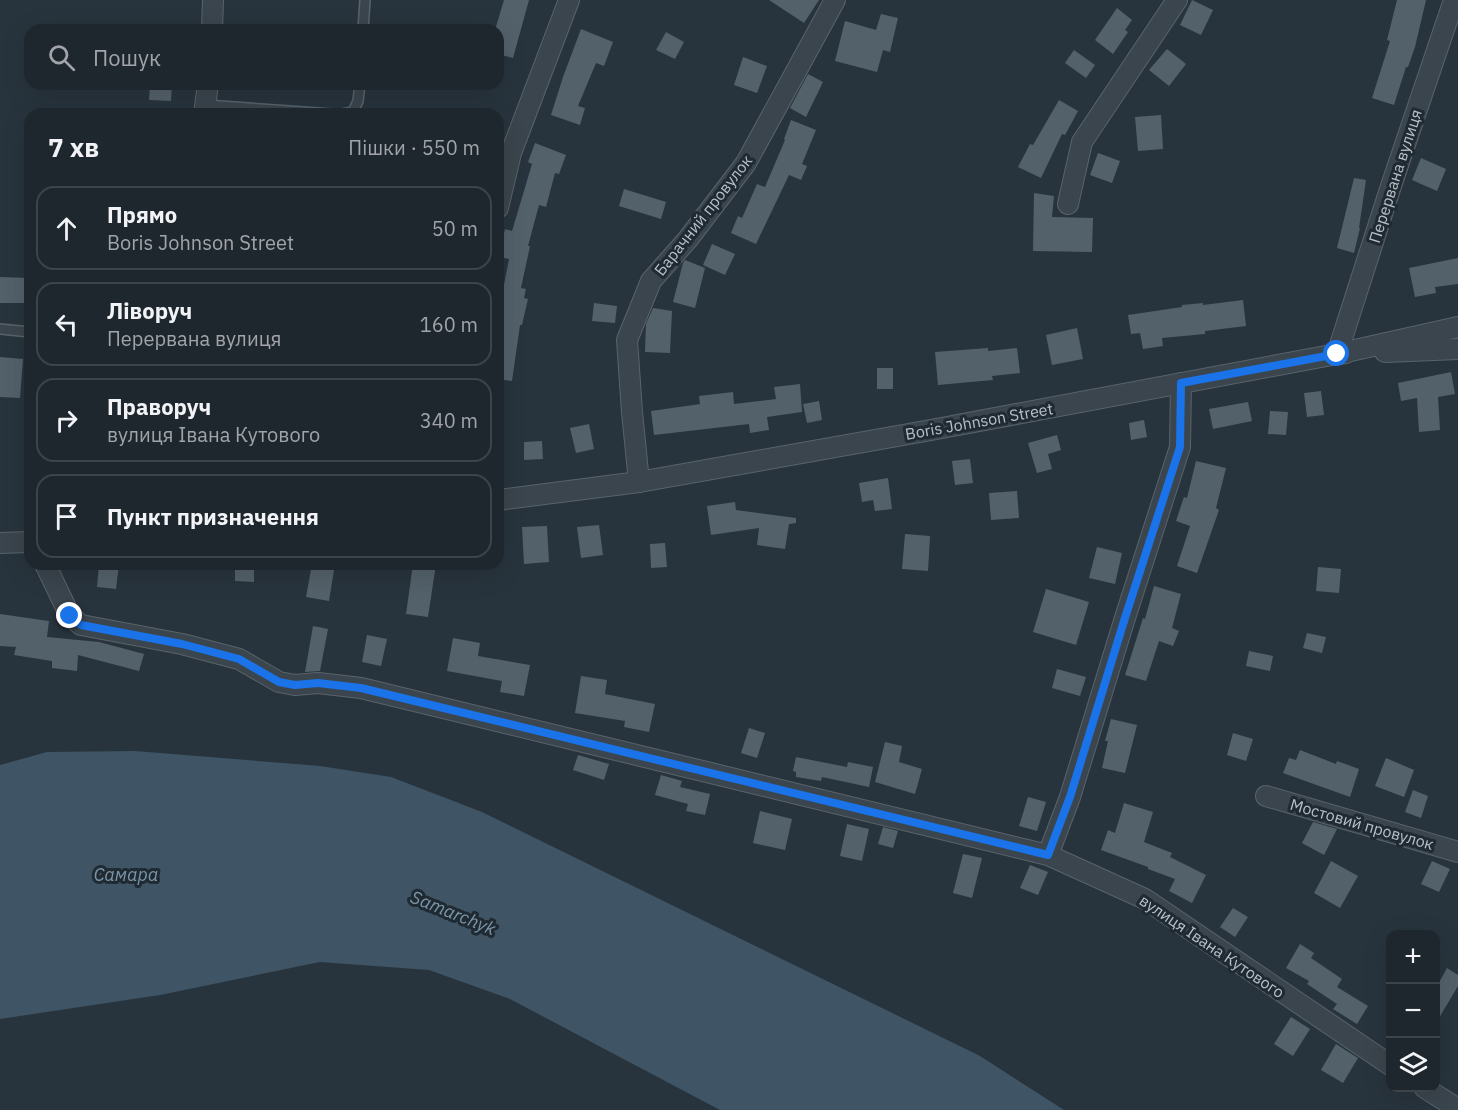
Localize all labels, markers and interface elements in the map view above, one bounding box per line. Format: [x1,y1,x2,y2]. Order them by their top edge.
search box [24,24,504,90]
icon: search [45,41,78,74]
text: Пошук [93,43,161,72]
street label: Перервана вулиця [1364,107,1426,245]
text: 7 хв [48,130,99,164]
text: Пішки · 550 m [348,134,480,161]
street label: Барачний провулок [650,150,756,279]
text: Прямо [107,200,177,229]
icon: ahead [50,212,83,245]
text: 50 m [432,215,478,242]
text: Boris Johnson Street [107,229,294,256]
text: Ліворуч [107,296,192,325]
icon: left [50,308,83,341]
text: 160 m [420,311,478,338]
text: Перервана вулиця [107,325,281,352]
route start [1323,340,1349,366]
text: Праворуч [107,392,211,421]
street label: Boris Johnson Street [904,398,1054,444]
icon: right [50,404,83,437]
text: 340 m [420,407,478,434]
text: вулиця Івана Кутового [107,421,320,448]
icon: arrive [50,500,83,533]
text: Пункт призначення [107,502,319,531]
route end [56,602,82,628]
street label: Мостовий провулок [1288,794,1436,854]
water label: Самара [94,863,158,886]
water label: Samarchyk [407,885,500,940]
street label: вулиця Івана Кутового [1136,890,1288,1002]
map controls [1386,930,1440,1092]
button: + [1386,930,1440,984]
button: − [1386,984,1440,1038]
button: layers [1386,1038,1440,1092]

